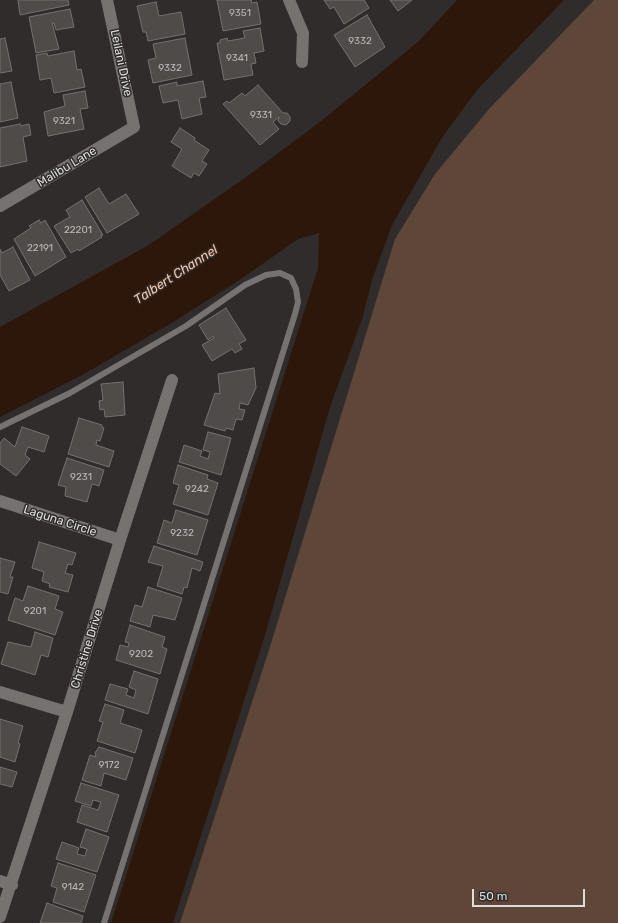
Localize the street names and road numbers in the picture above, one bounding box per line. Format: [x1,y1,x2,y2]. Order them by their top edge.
street label: Leilani Drive [107,28,135,98]
street label: Malibu Lane [35,144,99,190]
street label: Laguna Circle [22,502,98,540]
street label: Christine Drive [68,608,106,690]

